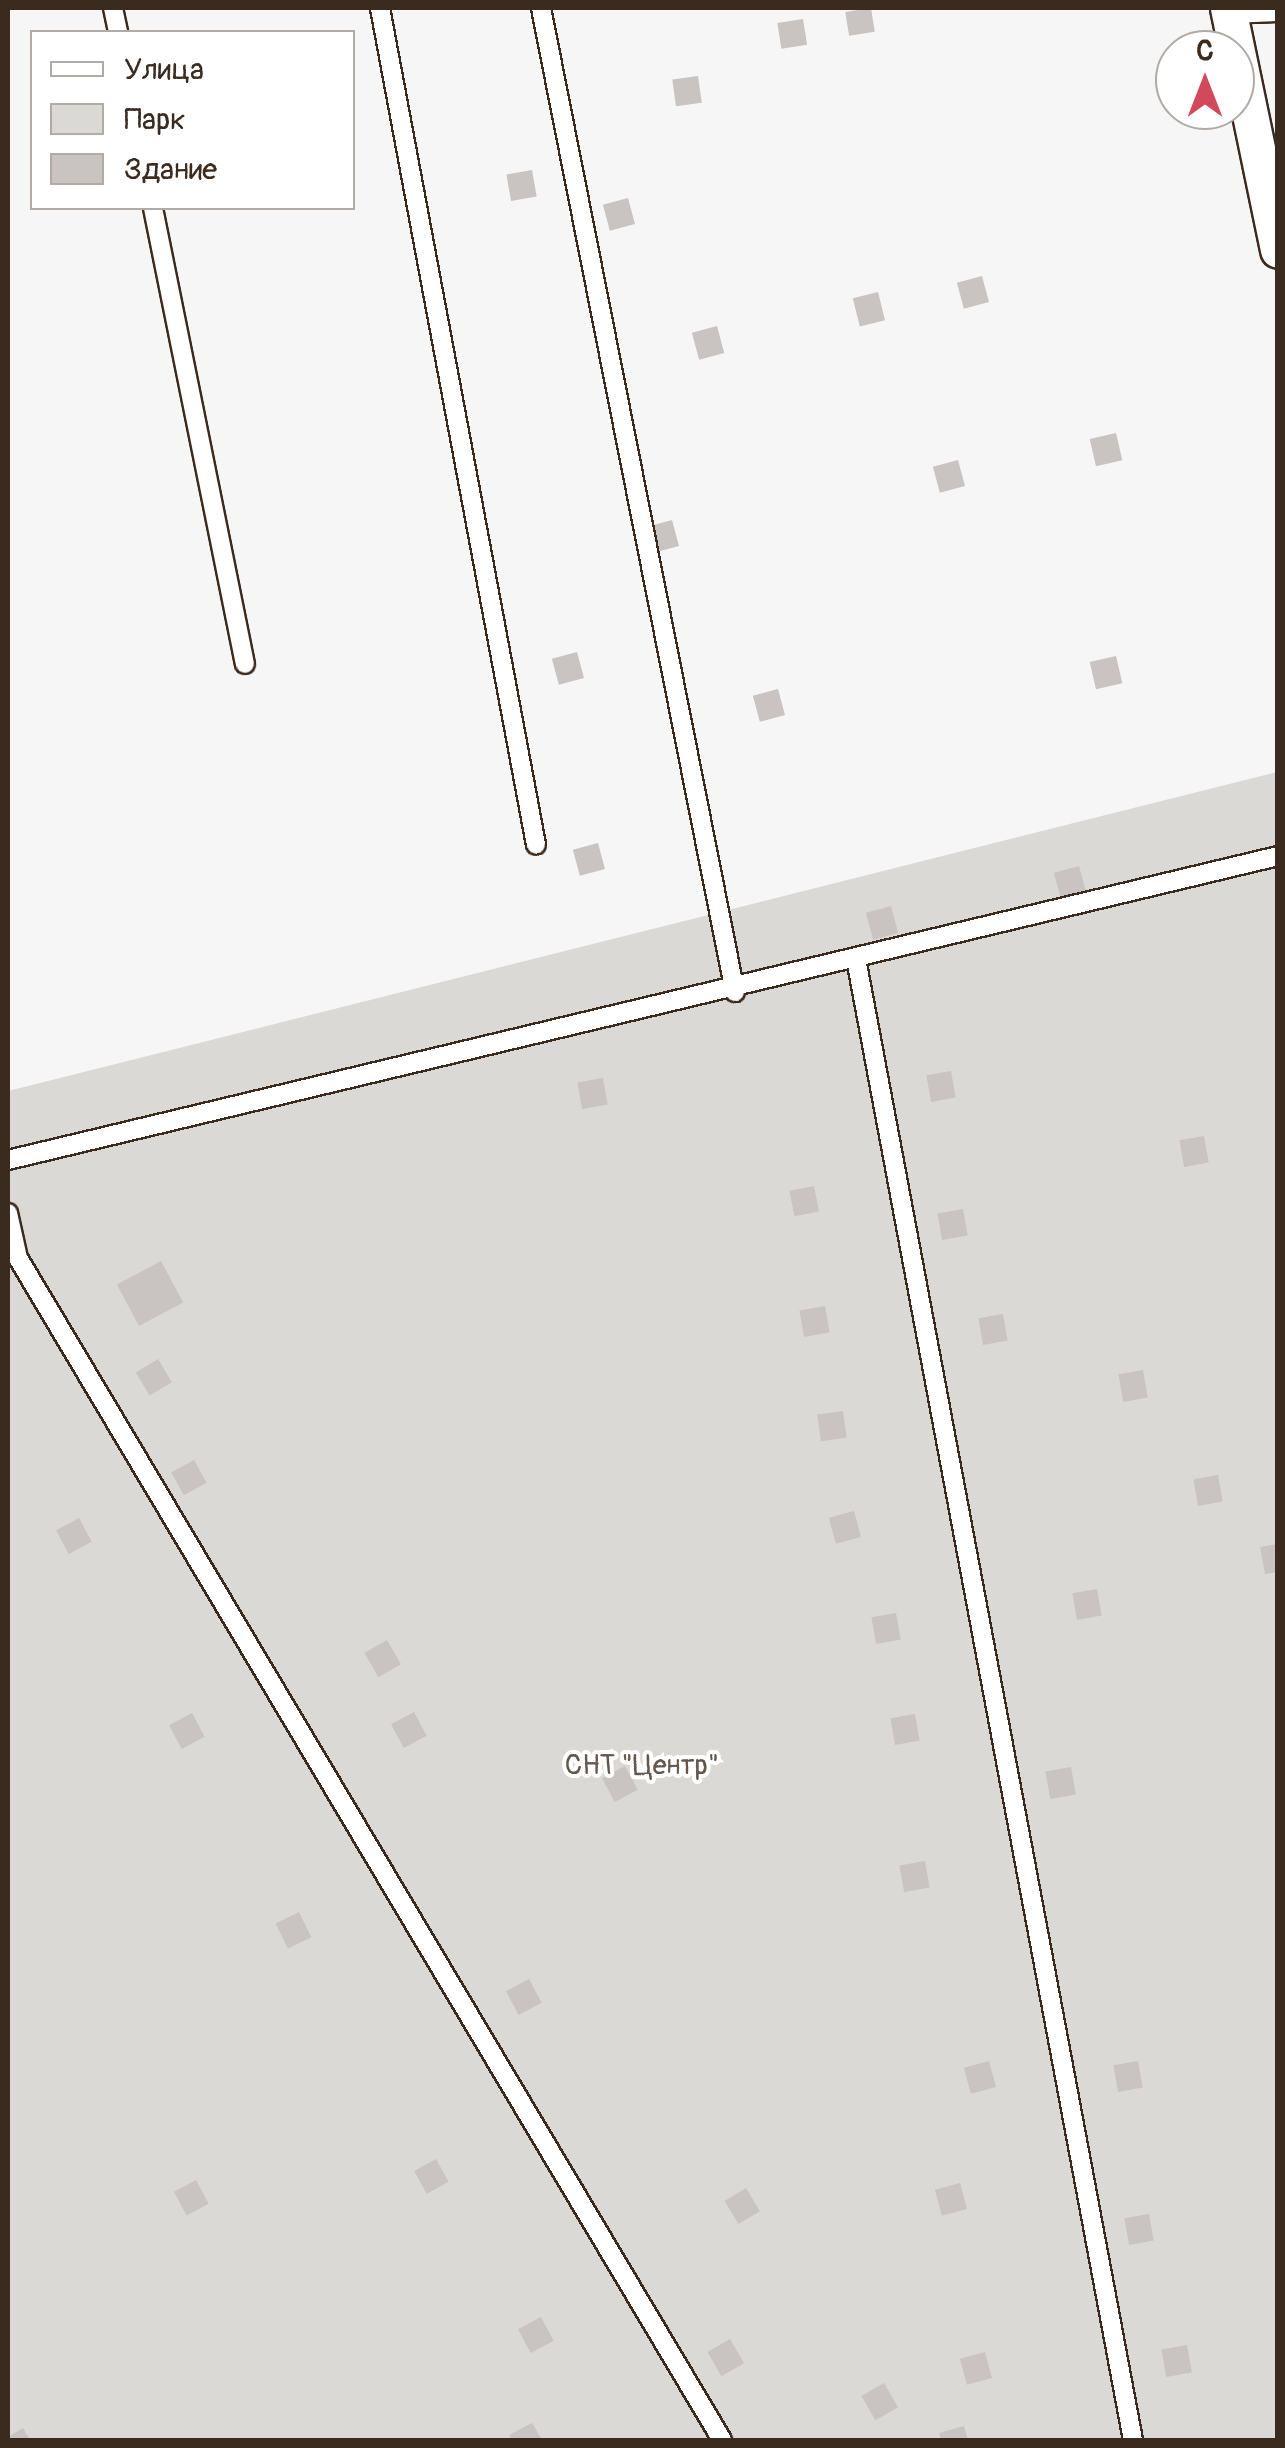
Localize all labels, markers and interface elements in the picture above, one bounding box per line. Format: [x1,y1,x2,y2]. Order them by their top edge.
legend [30,30,355,210]
north arrow [1155,30,1255,130]
text: С [1196,34,1214,69]
text: Улица [124,51,204,88]
text: Парк [124,101,186,138]
text: Здание [124,151,217,188]
park label: СНТ "Центр" [565,1749,719,1783]

